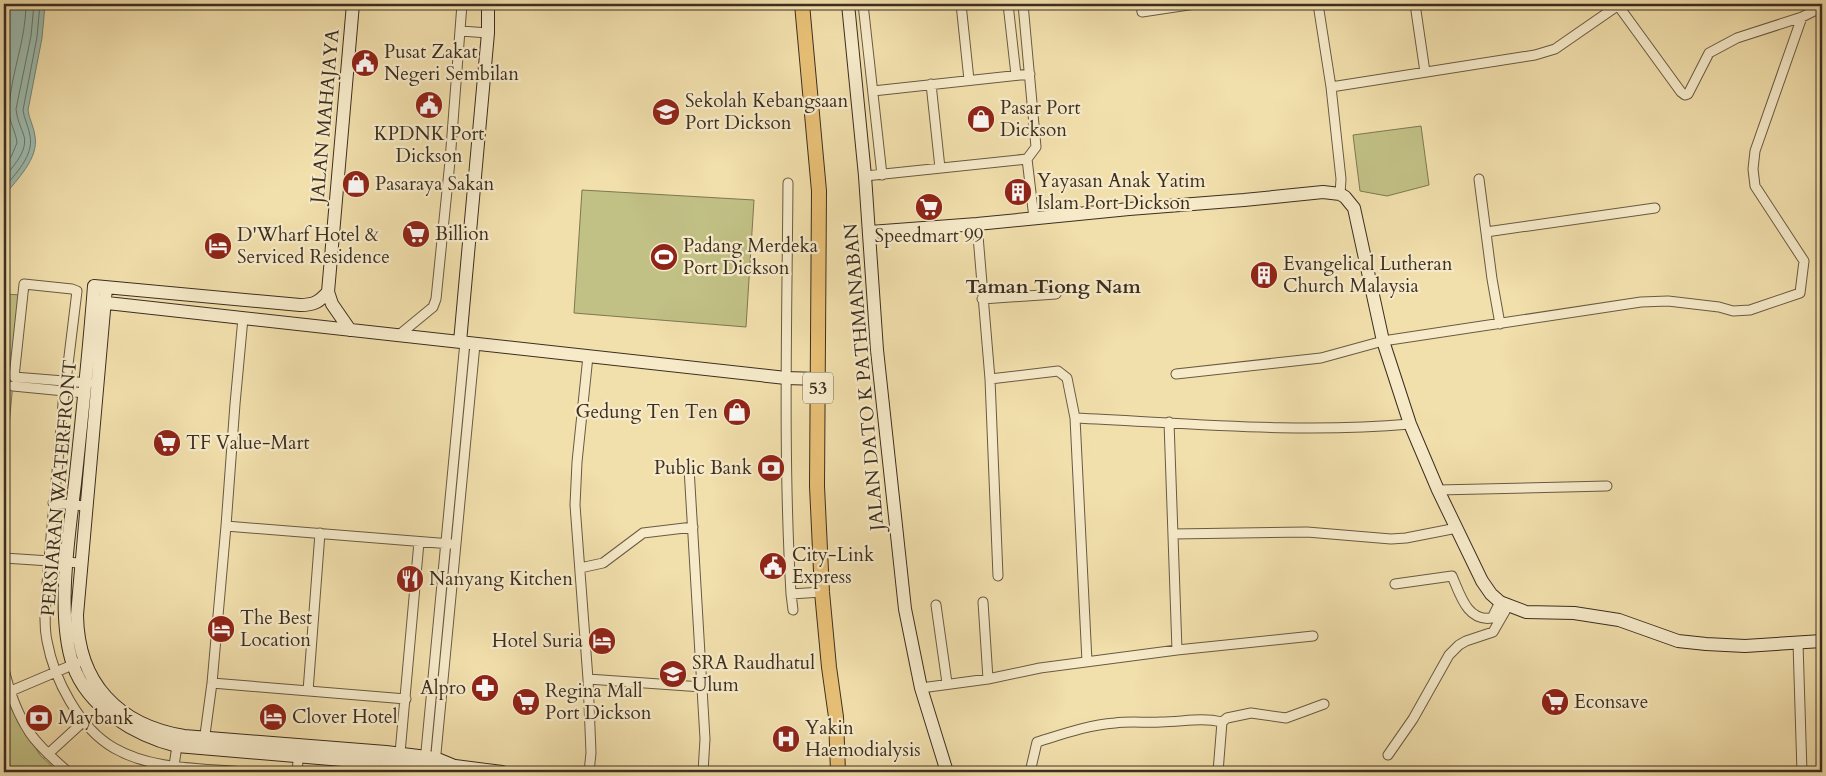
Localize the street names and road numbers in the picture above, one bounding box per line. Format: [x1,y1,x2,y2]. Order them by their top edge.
street label: JALAN MAHAJAYA [304,27,346,207]
street label: JALAN DATO K PATHMANABAN [838,222,891,535]
street label: PERSIARAN WATERFRONT [35,359,83,617]
road number: 53 [803,372,833,403]

